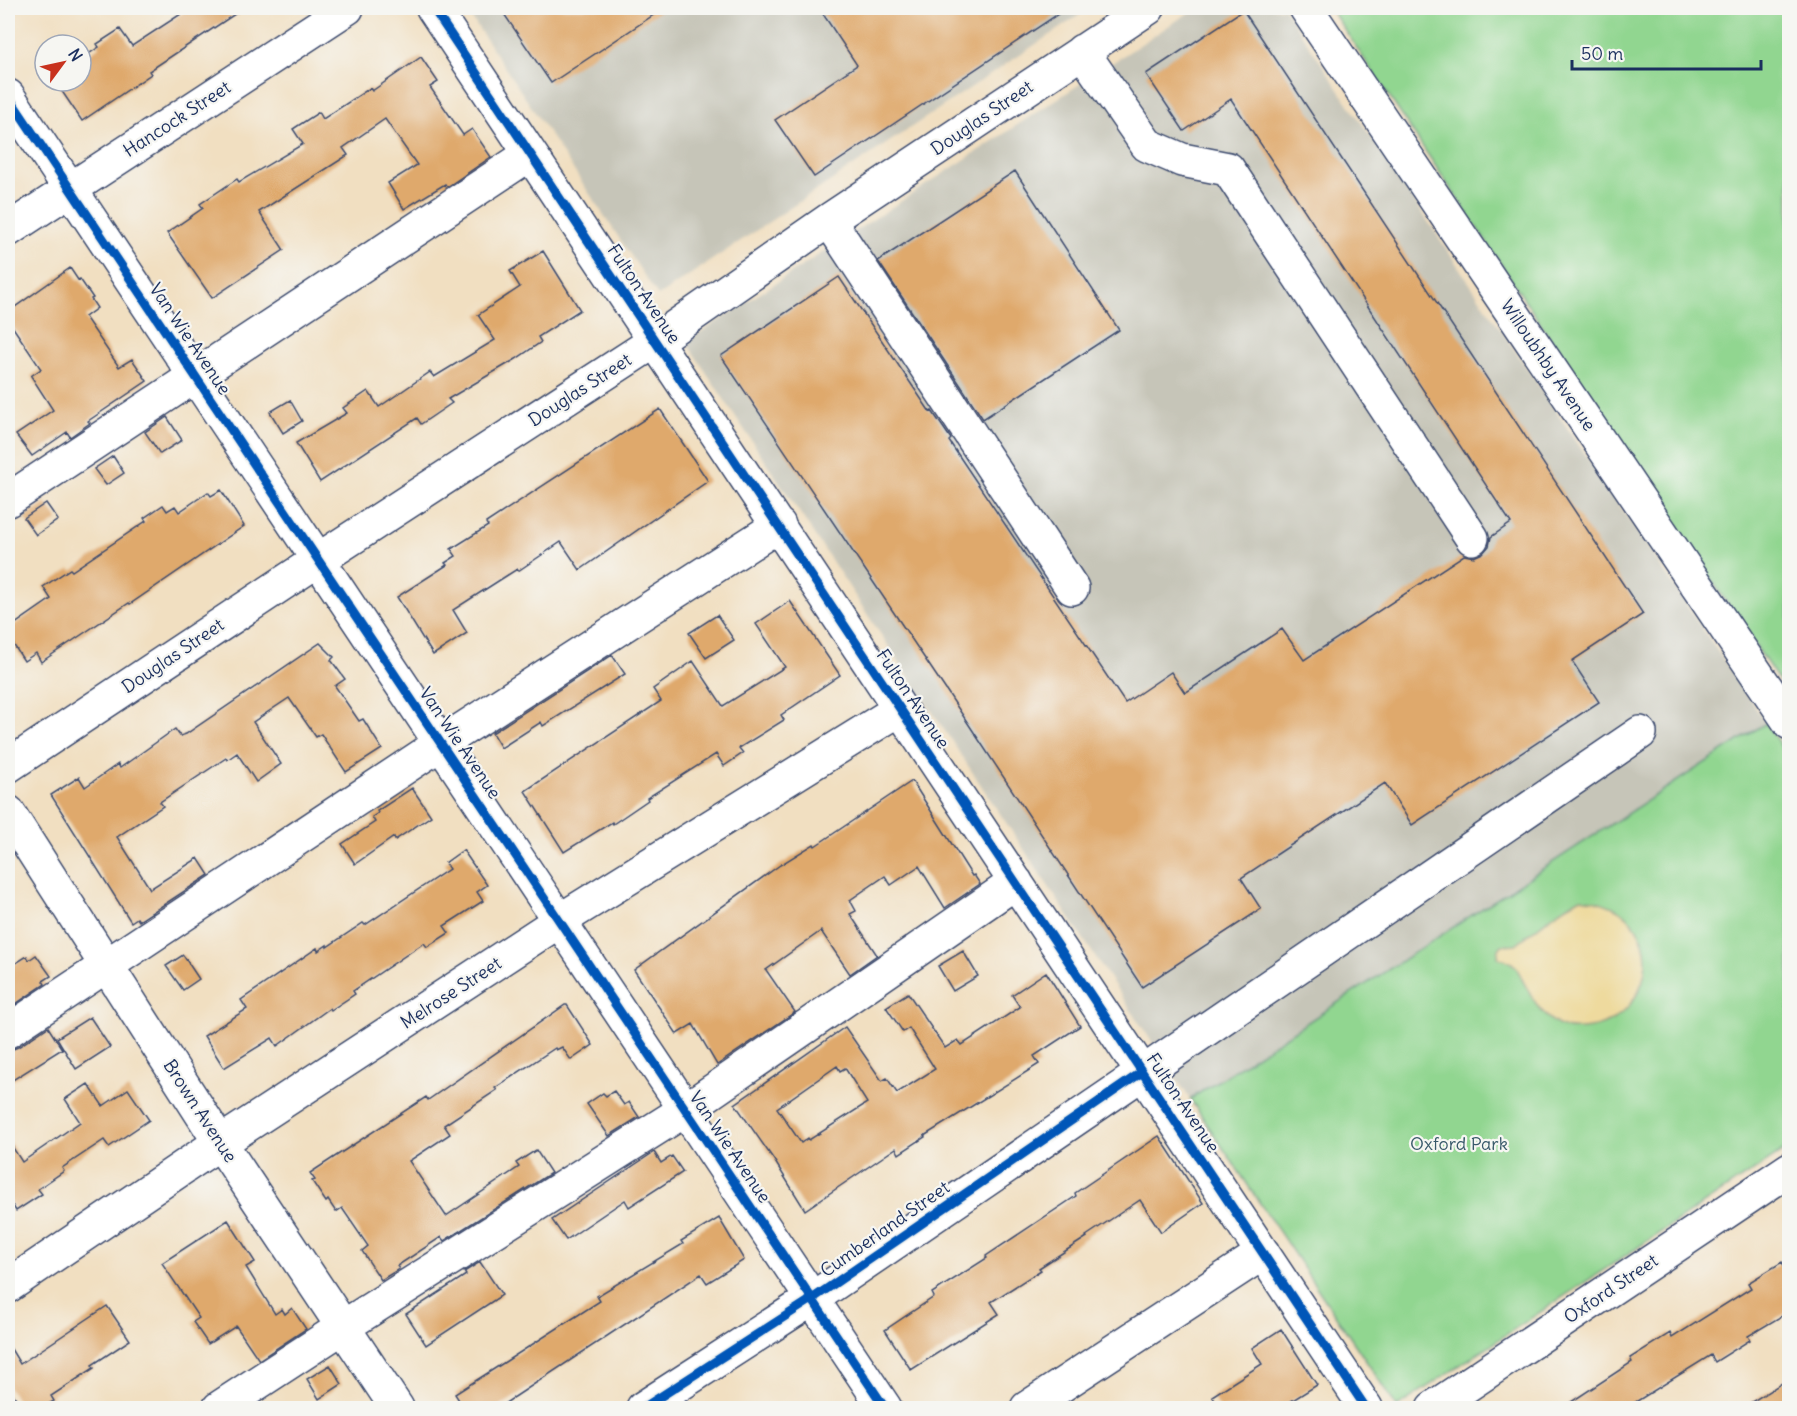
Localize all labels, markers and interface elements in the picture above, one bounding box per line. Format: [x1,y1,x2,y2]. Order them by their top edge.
north arrow [33,33,93,93]
scale bar [1572,33,1761,71]
text: 50 m [1581,42,1623,65]
text: N [64,45,87,65]
street label: Hancock Street [119,75,235,162]
street label: Douglas Street [926,75,1037,160]
street label: Fulton Avenue [603,239,686,348]
street label: Van Wie Avenue [144,278,236,399]
street label: Willoubhby Avenue [1496,294,1601,435]
street label: Douglas Street [524,348,636,431]
street label: Douglas Street [117,613,228,698]
street label: Fulton Avenue [872,644,955,753]
street label: Van Wie Avenue [414,682,506,803]
street label: Melrose Street [396,951,506,1034]
street label: Fulton Avenue [1142,1048,1225,1157]
street label: Brown Avenue [159,1055,242,1167]
street label: Van Wie Avenue [684,1086,776,1207]
park label: Oxford Park [1410,1132,1508,1155]
street label: Cumberland Street [816,1175,954,1282]
street label: Oxford Street [1559,1249,1662,1328]

